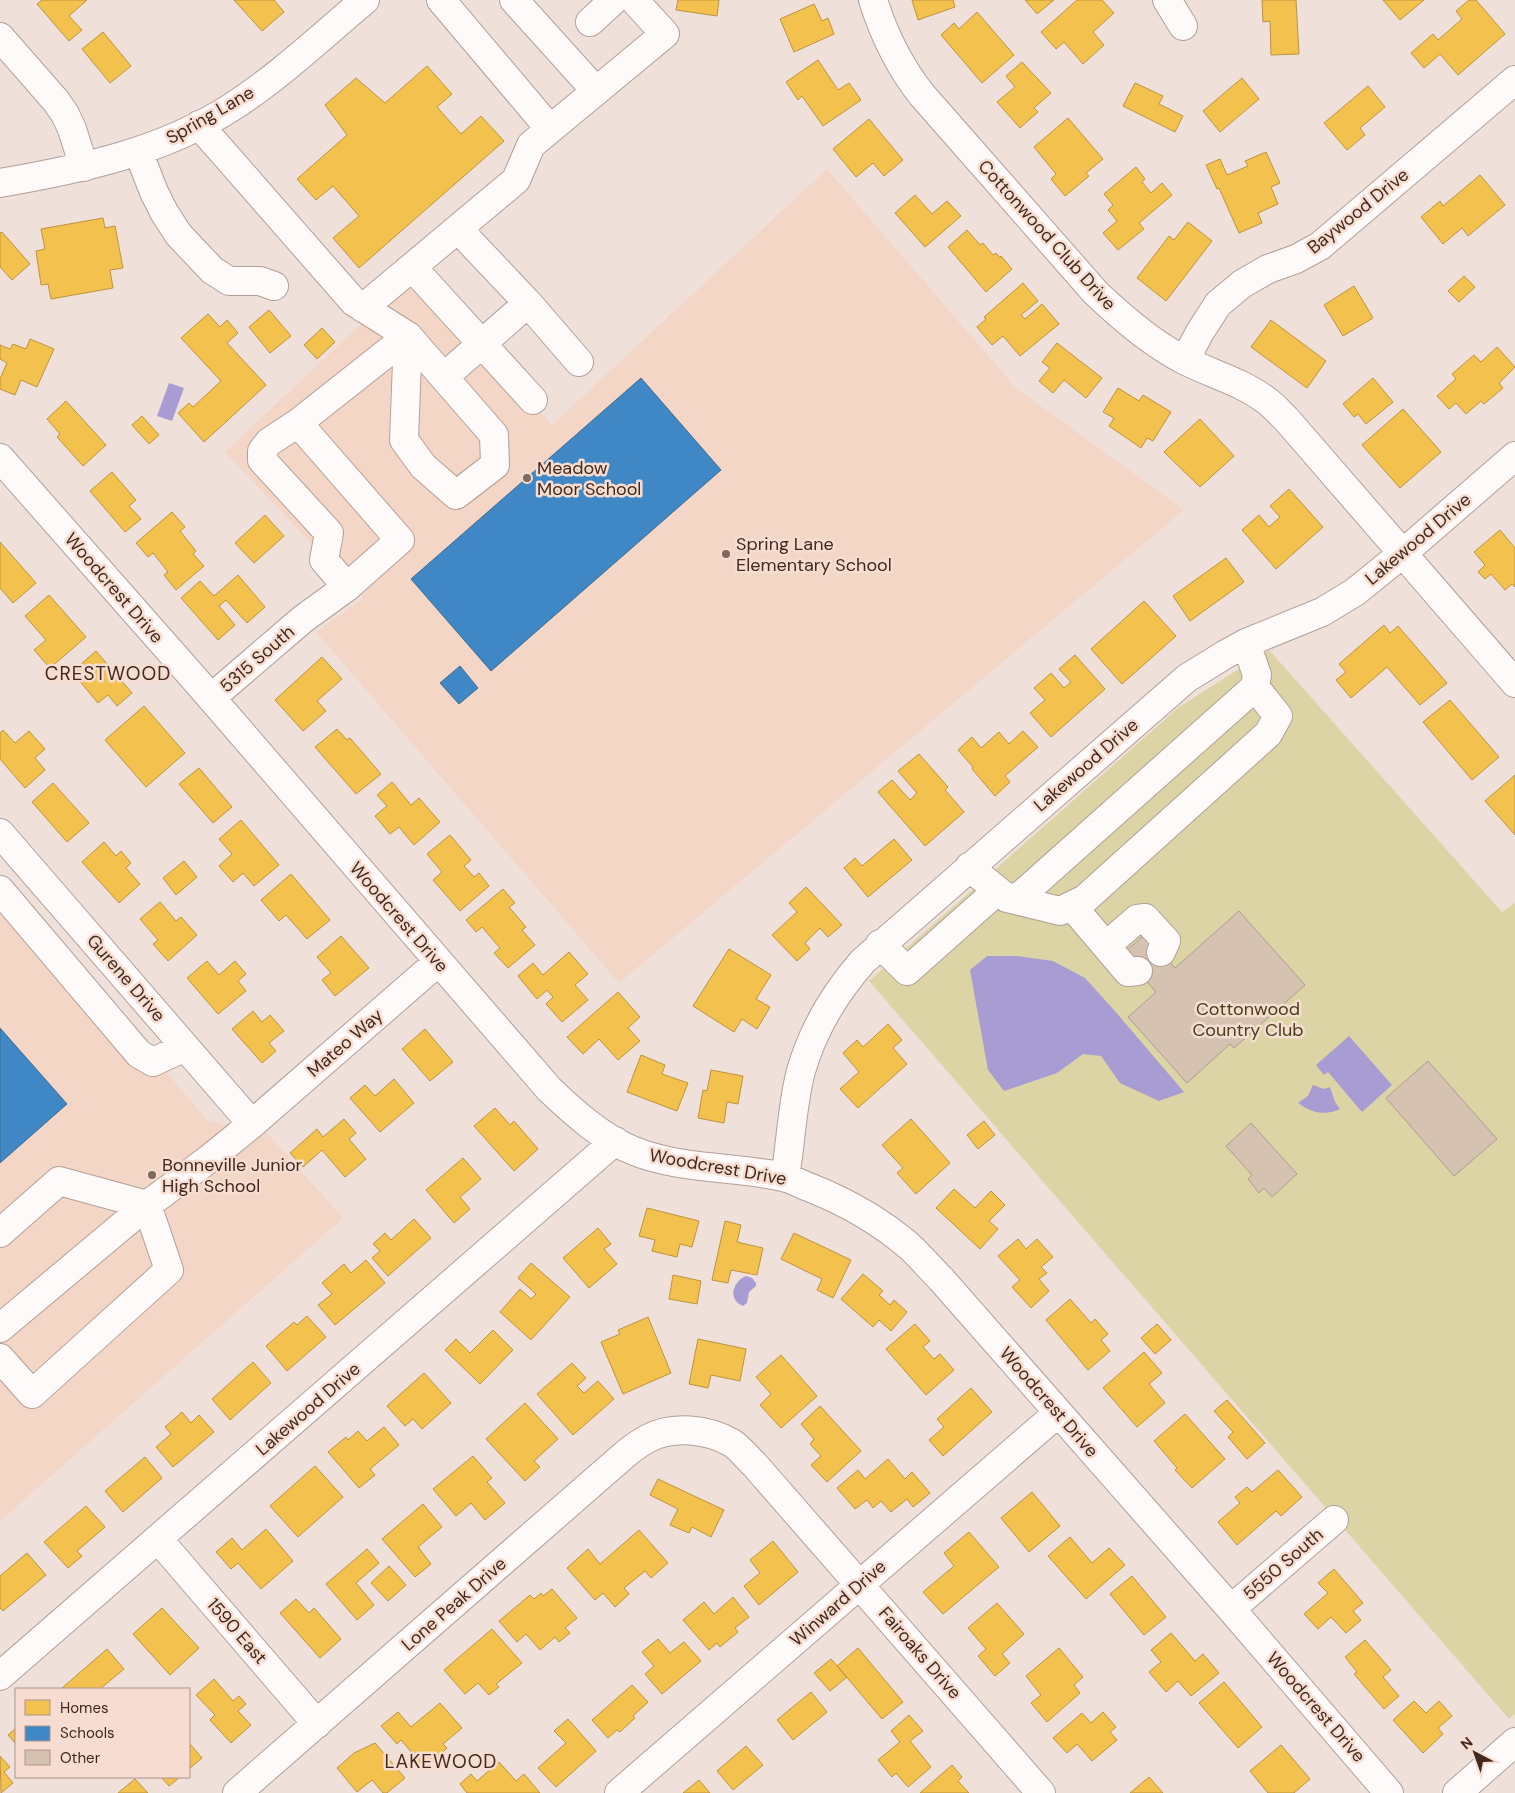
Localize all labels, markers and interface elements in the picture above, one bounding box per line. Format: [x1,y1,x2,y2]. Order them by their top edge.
street label: Spring Lane [162,80,258,150]
street label: Cottonwood Club Drive [973,155,1121,315]
street label: Baywood Drive [1302,163,1414,259]
place label: Meadow Moor School [537,456,641,501]
marker: Meadow Moor School [521,472,533,484]
street label: Lakewood Drive [1360,488,1476,590]
street label: Woodcrest Drive [59,528,169,648]
place label: Spring Lane Elementary School [736,532,892,577]
marker: Spring Lane Elementary School [720,548,732,560]
street label: 5315 South [215,620,299,698]
district label: CRESTWOOD [45,661,171,686]
street label: Lakewood Drive [1029,713,1143,817]
street label: Woodcrest Drive [344,857,454,977]
street label: Gurene Drive [81,929,171,1027]
park label: Cottonwood Country Club [1192,997,1304,1042]
street label: Mateo Way [302,1003,388,1083]
street label: Woodcrest Drive [647,1143,789,1191]
place label: Bonneville Junior High School [162,1153,303,1198]
marker: Bonneville Junior High School [146,1169,158,1181]
street label: Woodcrest Drive [994,1342,1104,1462]
street label: Lakewood Drive [251,1357,365,1461]
street label: 5550 South [1238,1523,1328,1605]
street label: Lone Peak Drive [396,1552,512,1656]
street label: Winward Drive [785,1554,891,1652]
street label: 1590 East [202,1593,272,1669]
street label: Fairoaks Drive [873,1602,967,1704]
street label: Woodcrest Drive [1261,1647,1371,1767]
legend [15,1688,190,1778]
text: Homes [60,1698,109,1718]
text: Schools [60,1723,115,1743]
north arrow [1450,1728,1500,1778]
text: N [1457,1733,1476,1753]
text: Other [60,1748,101,1768]
district label: LAKEWOOD [385,1749,497,1774]

